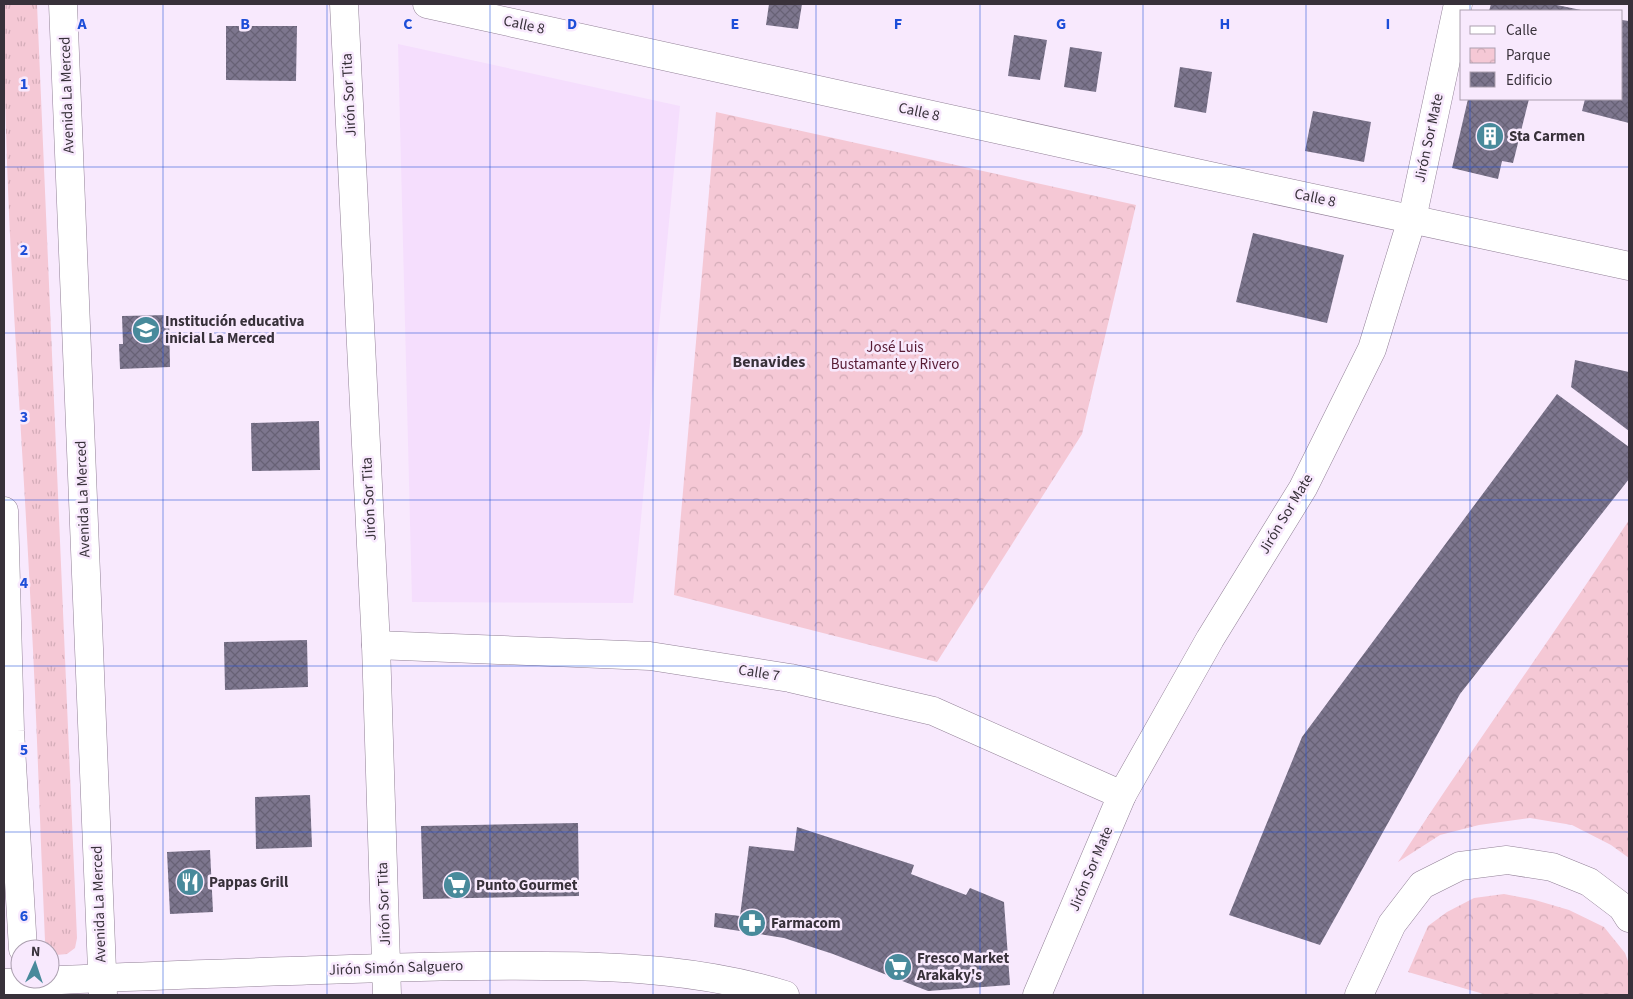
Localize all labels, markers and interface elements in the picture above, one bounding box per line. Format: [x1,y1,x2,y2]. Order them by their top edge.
street label: Calle 8 [501,10,547,40]
legend [1460,10,1623,100]
text: A [76,13,87,35]
text: B [240,13,250,35]
text: C [403,13,413,35]
text: D [567,13,577,35]
text: E [731,13,739,35]
text: F [894,13,902,35]
text: G [1056,13,1066,35]
text: H [1220,13,1230,35]
text: I [1386,13,1390,35]
text: Calle [1506,20,1537,41]
street label: Avenida La Merced [54,36,80,154]
text: Parque [1506,45,1550,66]
street label: Jirón Sor Tita [336,53,362,137]
text: Edificio [1506,70,1553,91]
text: 1 [20,73,28,95]
street label: Jirón Sor Mate [1409,92,1449,184]
street label: Calle 8 [896,97,942,127]
building icon: Sta Carmen [1475,121,1505,151]
place label: Sta Carmen [1509,126,1585,147]
street label: Calle 8 [1292,183,1338,213]
text: 2 [20,239,28,261]
place label: Institución educativa inicial La Merced [165,311,304,349]
school or university icon: Institución educativa inicial La Merced [131,315,161,345]
park label: José Luis Bustamante y Rivero [831,337,959,375]
district label: Benavides [733,351,805,373]
text: 3 [20,406,28,428]
street label: Avenida La Merced [70,440,96,558]
street label: Jirón Sor Tita [356,457,382,541]
street label: Jirón Sor Mate [1254,470,1318,558]
text: 4 [20,572,29,594]
street label: Calle 7 [737,659,781,687]
text: 5 [20,739,28,761]
street label: Jirón Sor Mate [1064,823,1118,915]
street label: Avenida La Merced [86,845,112,963]
street label: Jirón Sor Tita [372,862,396,946]
restaurant icon: Pappas Grill [175,867,205,897]
supermarket icon: Punto Gourmet [442,870,472,900]
place label: Pappas Grill [209,872,289,893]
place label: Punto Gourmet [476,875,578,896]
text: 6 [20,905,28,927]
pharmacy icon: Farmacom [737,908,767,938]
place label: Farmacom [771,913,841,934]
north arrow [10,939,60,989]
text: N [30,942,41,962]
place label: Fresco Market Arakaky's [916,948,1009,986]
supermarket icon: Fresco Market Arakaky's [883,952,913,982]
street label: Jirón Simón Salguero [328,955,464,981]

